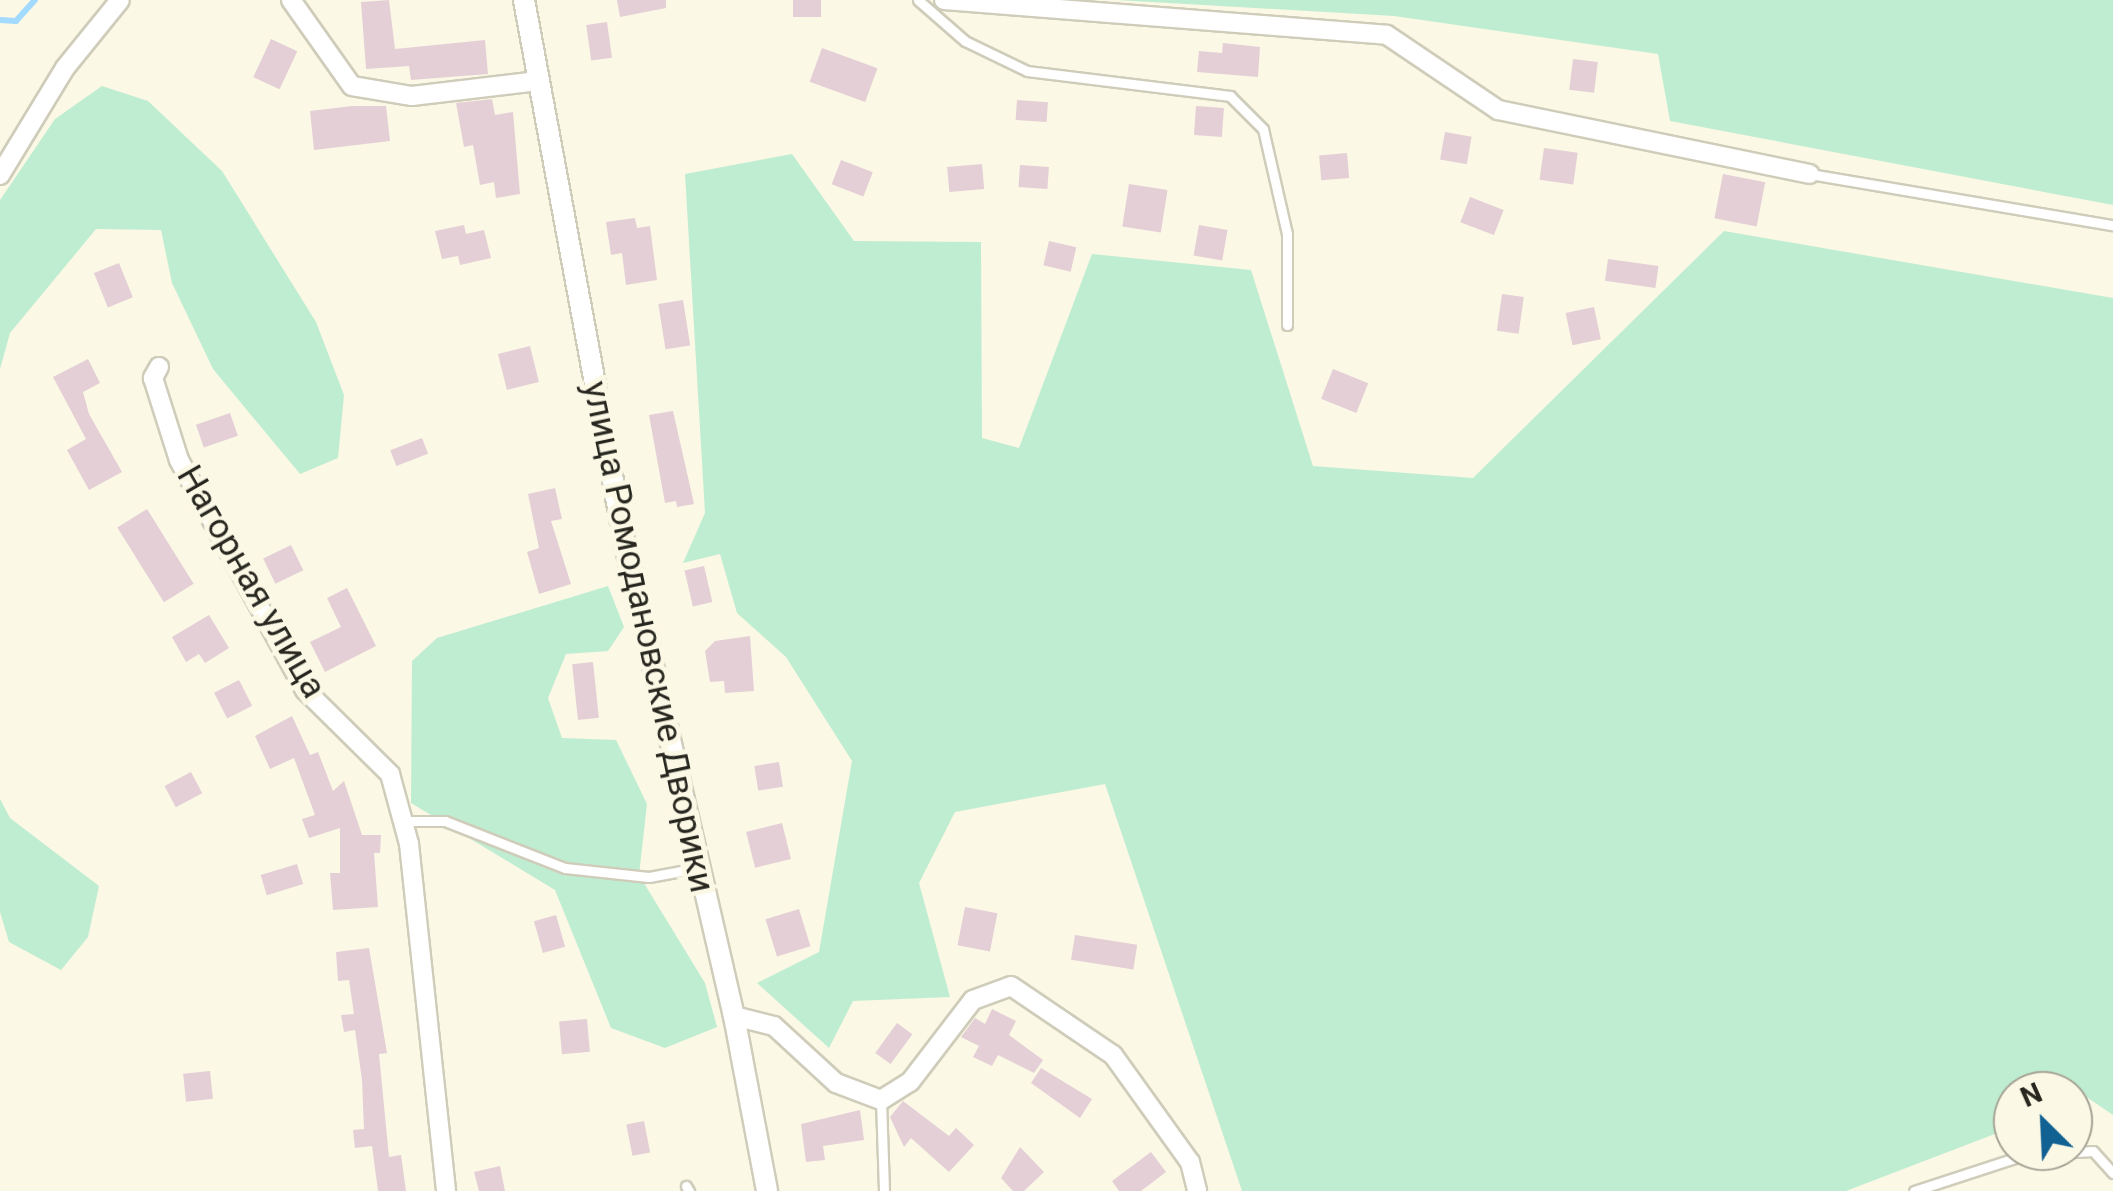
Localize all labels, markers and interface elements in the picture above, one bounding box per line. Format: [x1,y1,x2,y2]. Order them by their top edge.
street label: улица Ромодановские Дворики [573,378,723,896]
street label: Нагорная улица [168,458,334,706]
north arrow [1993,1071,2093,1171]
text: N [2016,1076,2047,1114]

